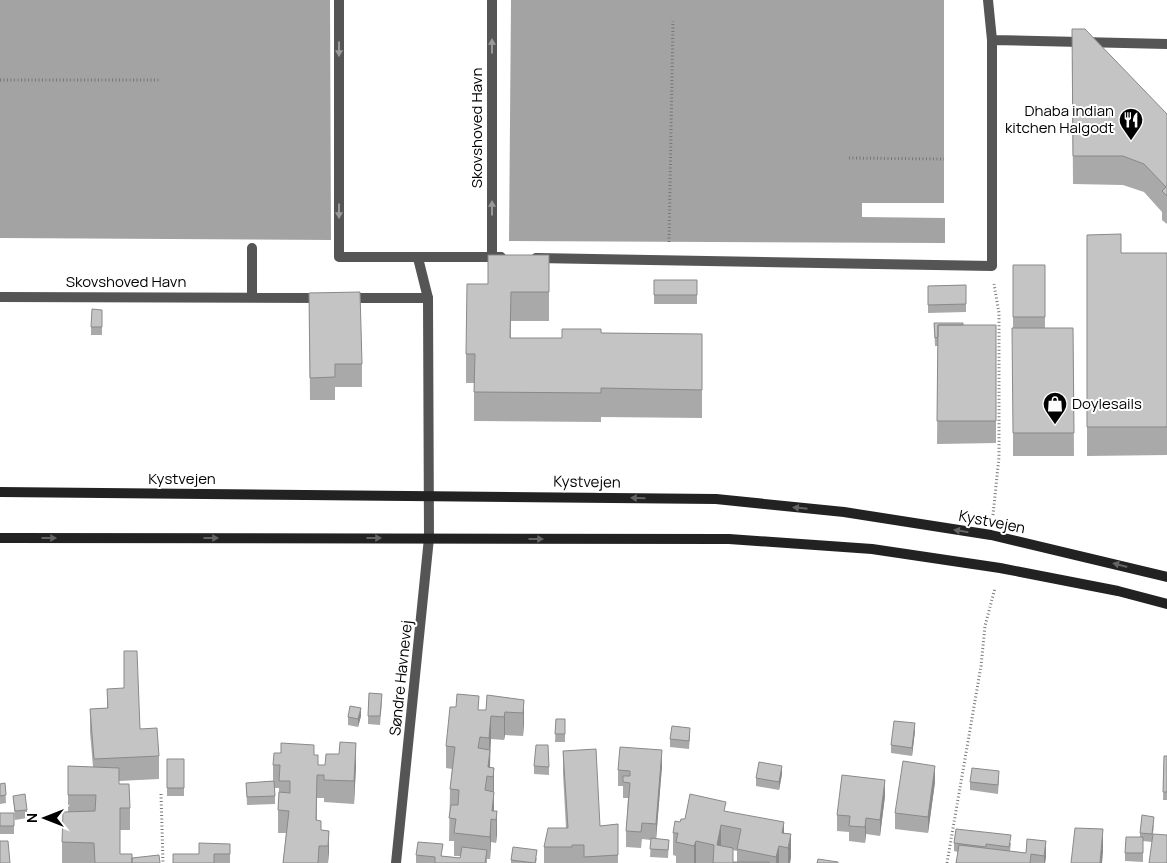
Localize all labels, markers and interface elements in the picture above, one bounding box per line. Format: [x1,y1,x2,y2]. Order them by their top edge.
one-way arrow [488,37,496,53]
one-way arrow [335,41,343,57]
street label: Skovshoved Havn [466,68,487,188]
place label: Dhaba indian kitchen Halgodt [1005,100,1114,138]
restaurant icon: Dhaba indian kitchen Halgodt [1118,107,1144,141]
one-way arrow [488,200,496,216]
one-way arrow [335,203,343,219]
street label: Skovshoved Havn [66,271,186,292]
shop icon: Doylesails [1042,391,1068,425]
place label: Doylesails [1072,393,1142,414]
street label: Kystvejen [148,468,216,489]
street label: Kystvejen [553,470,621,493]
one-way arrow [630,494,646,502]
one-way arrow [792,504,808,512]
street label: Kystvejen [957,505,1027,538]
one-way arrow [953,526,969,534]
one-way arrow [41,534,57,542]
one-way arrow [204,534,220,542]
one-way arrow [366,534,382,542]
one-way arrow [528,535,544,543]
one-way arrow [1112,561,1127,569]
street label: Søndre Havnevej [384,619,417,737]
north arrow [20,793,70,843]
text: N [22,813,41,823]

